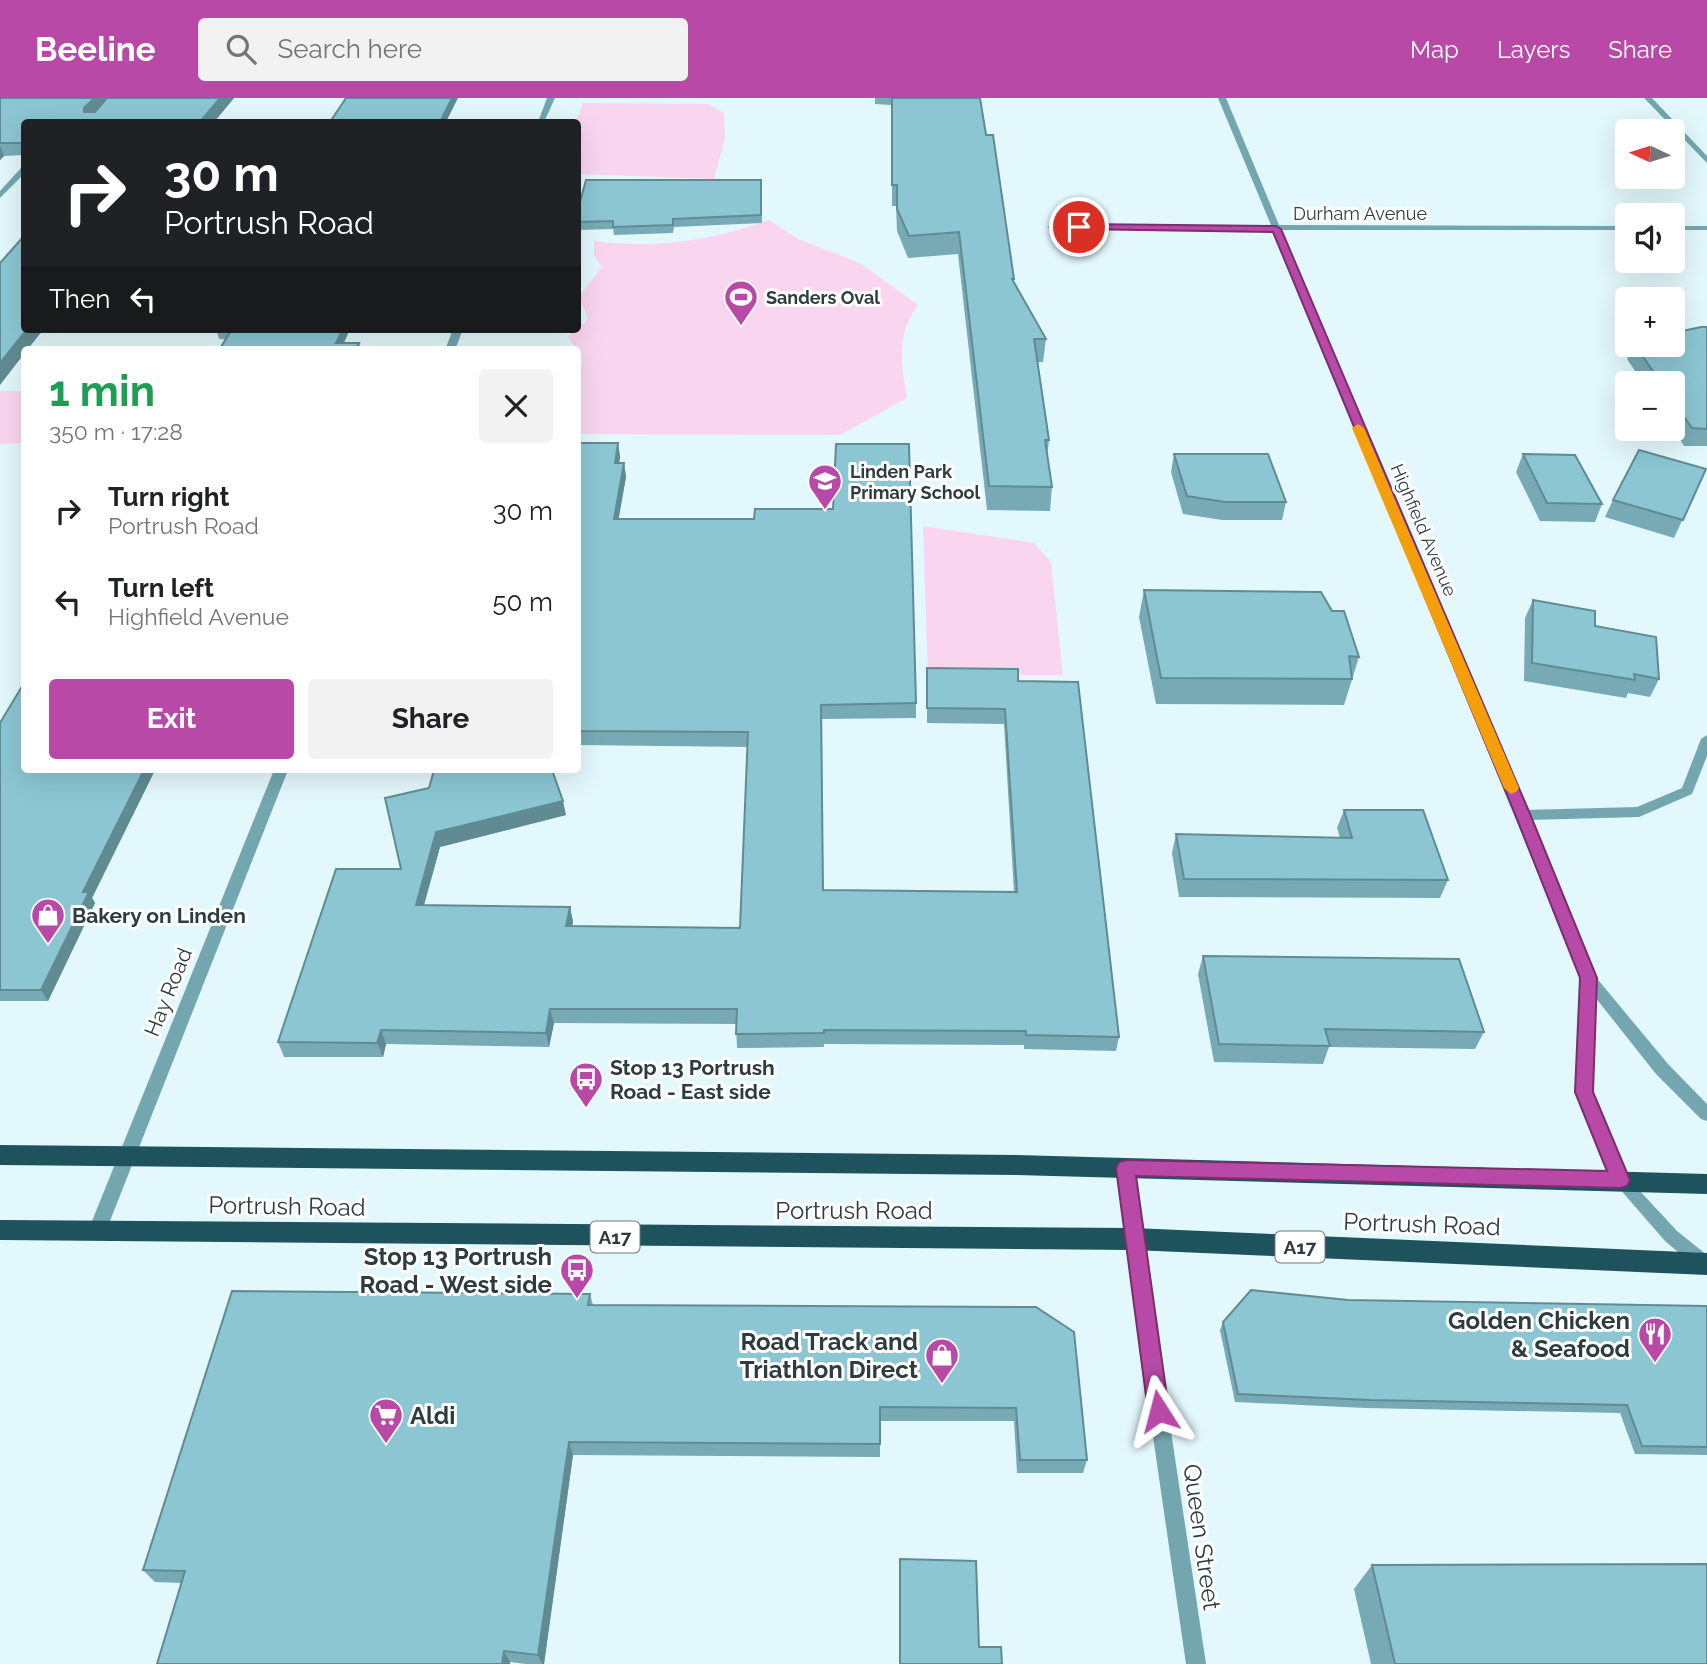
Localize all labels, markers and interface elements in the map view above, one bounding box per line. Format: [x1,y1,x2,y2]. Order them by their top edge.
search box [198,18,688,81]
text: Beeline [35,30,156,69]
icon: search [222,30,260,68]
text: Search here [278,34,422,64]
text: Map [1410,35,1459,64]
text: Layers [1497,35,1570,64]
text: Share [1608,35,1672,64]
north arrow [1615,119,1685,189]
map controls [1615,119,1685,441]
text: 30 m [164,145,279,202]
icon: right [49,147,140,238]
pin [1049,197,1109,257]
street label: Durham Avenue [1293,203,1427,224]
button: sound [1615,203,1685,273]
text: Portrush Road [164,204,374,241]
icon: arrive [1060,208,1098,246]
sports icon: Sanders Oval [722,278,760,327]
icon: left [124,280,162,318]
text: Then [49,284,110,314]
place label: Sanders Oval [766,287,880,308]
button: + [1615,287,1685,357]
text: 1 min [49,367,155,416]
button: close [479,369,553,443]
button: − [1615,371,1685,441]
text: 350 m · 17:28 [49,418,183,445]
place label: Linden Park Primary School [850,461,980,503]
street label: Highfield Avenue [1387,461,1462,600]
school or university icon: Linden Park Primary School [806,462,844,511]
text: Turn right [108,482,229,512]
icon: right [49,492,87,530]
text: 30 m [493,496,553,526]
text: Portrush Road [108,512,259,539]
text: Turn left [108,573,214,603]
icon: left [49,583,87,621]
text: 50 m [492,587,553,617]
text: Highfield Avenue [108,603,289,630]
button: Exit [49,679,294,759]
button: Share [308,679,553,759]
shop icon: Bakery on Linden [29,896,67,945]
place label: Bakery on Linden [72,903,246,928]
street label: Hay Road [139,944,197,1040]
place label: Stop 13 Portrush Road - East side [610,1055,775,1104]
bus stop icon: Stop 13 Portrush Road - East side [567,1060,605,1109]
street label: Portrush Road [208,1190,366,1222]
street label: Portrush Road [775,1196,933,1225]
street label: Portrush Road [1343,1207,1501,1241]
road number: A17 [590,1222,640,1252]
road number: A17 [1276,1232,1324,1262]
place label: Stop 13 Portrush Road - West side [359,1242,552,1299]
bus stop icon: Stop 13 Portrush Road - West side [558,1251,596,1300]
place label: Golden Chicken & Seafood [1448,1306,1630,1363]
restaurant icon: Golden Chicken & Seafood [1636,1315,1674,1364]
place label: Road Track and Triathlon Direct [740,1327,918,1384]
shop icon: Road Track and Triathlon Direct [923,1336,961,1385]
position arrow [1122,1374,1196,1448]
supermarket icon: Aldi [367,1396,405,1445]
place label: Aldi [410,1401,455,1430]
street label: Queen Street [1177,1462,1227,1612]

